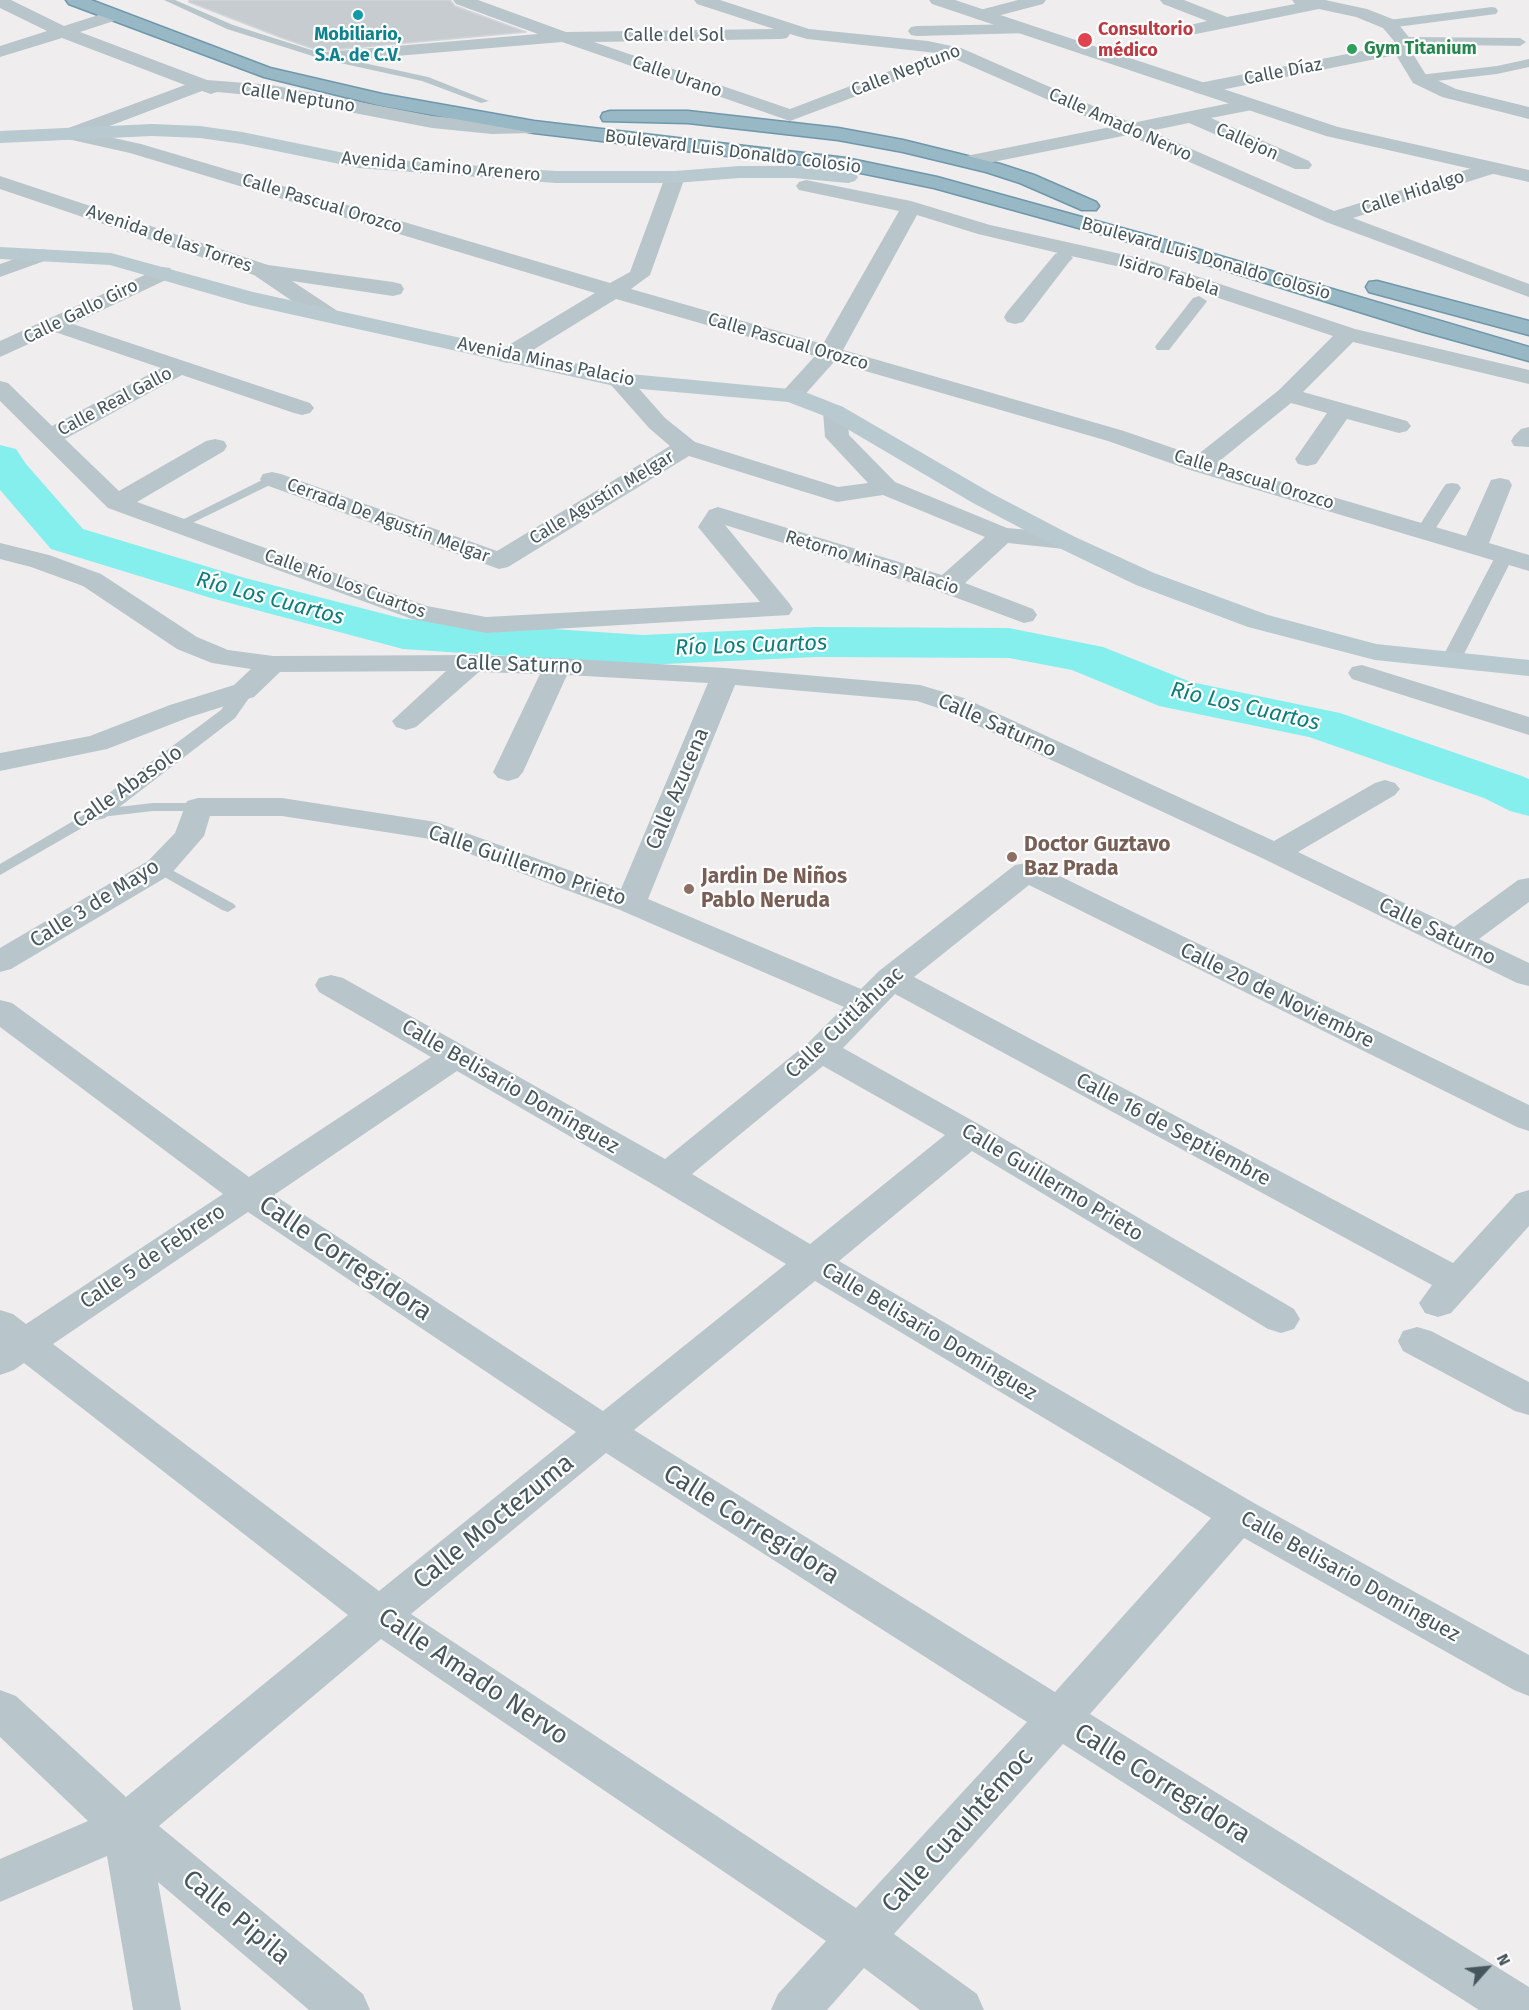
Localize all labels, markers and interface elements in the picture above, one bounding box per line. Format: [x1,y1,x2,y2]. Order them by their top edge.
marker: Mobiliario, S.A. de C.V. [351,8,365,22]
place label: Consultorio médico [1098,19,1193,62]
place label: Mobiliario, S.A. de C.V. [314,24,402,66]
street label: Calle del Sol [624,25,724,47]
marker: Consultorio médico [1076,31,1094,49]
place label: Gym Titanium [1364,38,1477,60]
street label: Calle Neptuno [848,40,964,102]
marker: Gym Titanium [1345,42,1359,56]
street label: Calle Urano [629,52,725,102]
street label: Calle Díaz [1242,54,1324,90]
street label: Calle Neptuno [239,78,357,118]
street label: Calle Amado Nervo [1045,84,1195,166]
street label: Callejon [1213,119,1281,165]
street label: Boulevard Luis Donaldo Colosio [604,126,862,178]
street label: Avenida Camino Arenero [341,148,541,186]
street label: Calle Hidalgo [1359,166,1467,220]
street label: Calle Pascual Orozco [239,169,405,239]
street label: Avenida de las Torres [83,201,255,277]
street label: Boulevard Luis Donaldo Colosio [1079,213,1333,305]
street label: Isidro Fabela [1116,250,1222,302]
street label: Calle Gallo Giro [20,275,142,349]
street label: Calle Pascual Orozco [705,309,871,375]
street label: Avenida Minas Palacio [455,333,637,391]
street label: Calle Real Gallo [54,363,176,441]
street label: Calle Pascual Orozco [1171,445,1337,515]
street label: Calle Agustín Melgar [526,446,678,550]
street label: Cerrada De Agustín Melgar [284,474,492,568]
street label: Retorno Minas Palacio [782,526,962,600]
street label: Calle Río Los Cuartos [261,545,429,623]
water label: Río Los Cuartos [193,567,347,631]
water label: Río Los Cuartos [674,630,828,662]
street label: Calle Saturno [455,650,583,680]
water label: Río Los Cuartos [1168,677,1322,737]
street label: Calle Saturno [934,689,1060,763]
street label: Calle Azucena [641,724,715,854]
street label: Calle Abasolo [68,740,188,834]
street label: Calle Guillermo Prieto [425,820,629,912]
place label: Doctor Guztavo Baz Prada [1024,832,1170,882]
marker: Doctor Guztavo Baz Prada [1005,850,1019,864]
street label: Calle 3 de Mayo [26,854,164,954]
place label: Jardin De Niños Pablo Neruda [701,864,847,914]
marker: Jardin De Niños Pablo Neruda [682,882,696,896]
street label: Calle Saturno [1374,893,1500,971]
street label: Calle 20 de Noviembre [1176,938,1378,1054]
street label: Calle Cuitláhuac [781,962,909,1084]
street label: Calle Belisario Domínguez [397,1014,623,1160]
street label: Calle 16 de Septiembre [1071,1068,1275,1192]
street label: Calle Guillermo Prieto [956,1119,1148,1247]
street label: Calle Corregidora [253,1190,437,1328]
street label: Calle 5 de Febrero [76,1199,230,1315]
street label: Calle Belisario Domínguez [817,1258,1041,1406]
street label: Calle Moctezuma [407,1448,581,1596]
street label: Calle Corregidora [657,1458,845,1592]
street label: Calle Belisario Domínguez [1236,1506,1464,1648]
street label: Calle Amado Nervo [372,1602,574,1752]
street label: Calle Corregidora [1068,1717,1256,1851]
street label: Calle Cuauhtémoc [876,1742,1040,1920]
street label: Calle Pipila [176,1864,296,1972]
north arrow [1457,1938,1517,1998]
text: N [1493,1951,1514,1969]

